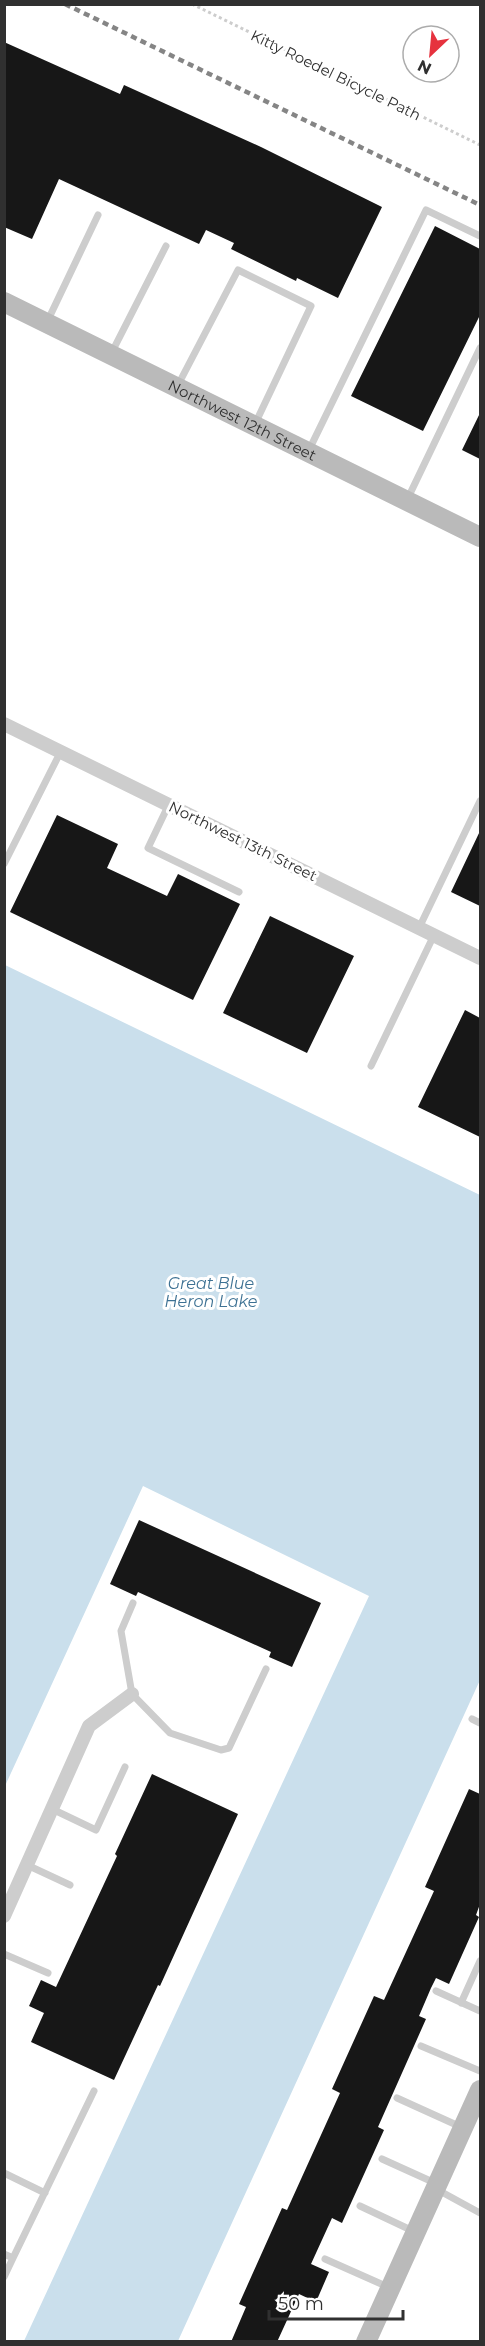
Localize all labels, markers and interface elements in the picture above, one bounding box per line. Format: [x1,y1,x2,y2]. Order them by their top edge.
north arrow [401,24,461,84]
street label: Kitty Roedel Bicycle Path [248,25,424,125]
text: N [415,56,435,78]
street label: Northwest 12th Street [165,375,320,464]
street label: Northwest 13th Street [166,797,320,885]
water label: Great Blue Heron Lake [165,1274,257,1311]
scale bar [269,2283,402,2321]
text: 50 m [278,2293,324,2315]

